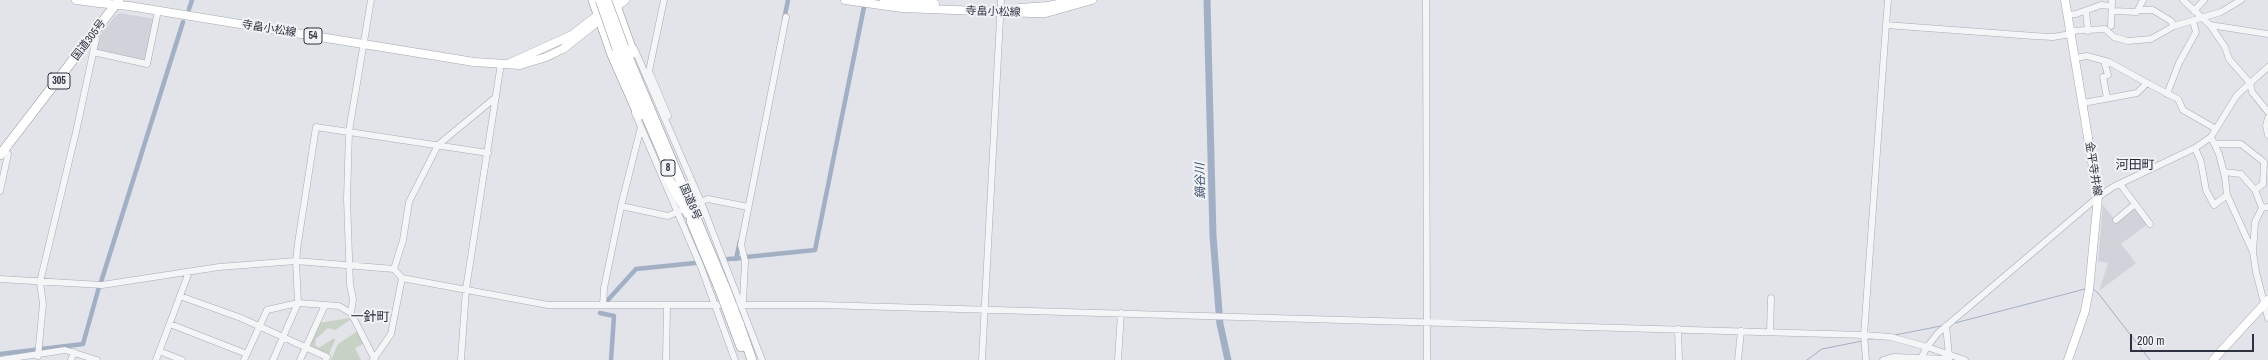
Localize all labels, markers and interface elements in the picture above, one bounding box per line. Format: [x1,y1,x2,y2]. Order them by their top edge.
street label: 寺畠小松線 [965,4,1021,20]
street label: 国道305号 [69,17,109,63]
street label: 寺畠小松線 [241,18,297,40]
road number: 54 [304,28,322,44]
road number: 305 [48,73,70,89]
street label: 金平寺井線 [2082,141,2104,197]
district label: 河田町 [2116,158,2154,174]
road number: 8 [661,160,675,176]
water label: 鍋谷川 [1193,163,1209,199]
street label: 国道8号 [676,182,704,222]
district label: 一針町 [351,310,389,326]
scale bar [2132,326,2256,352]
text: 200 m [2137,333,2164,349]

